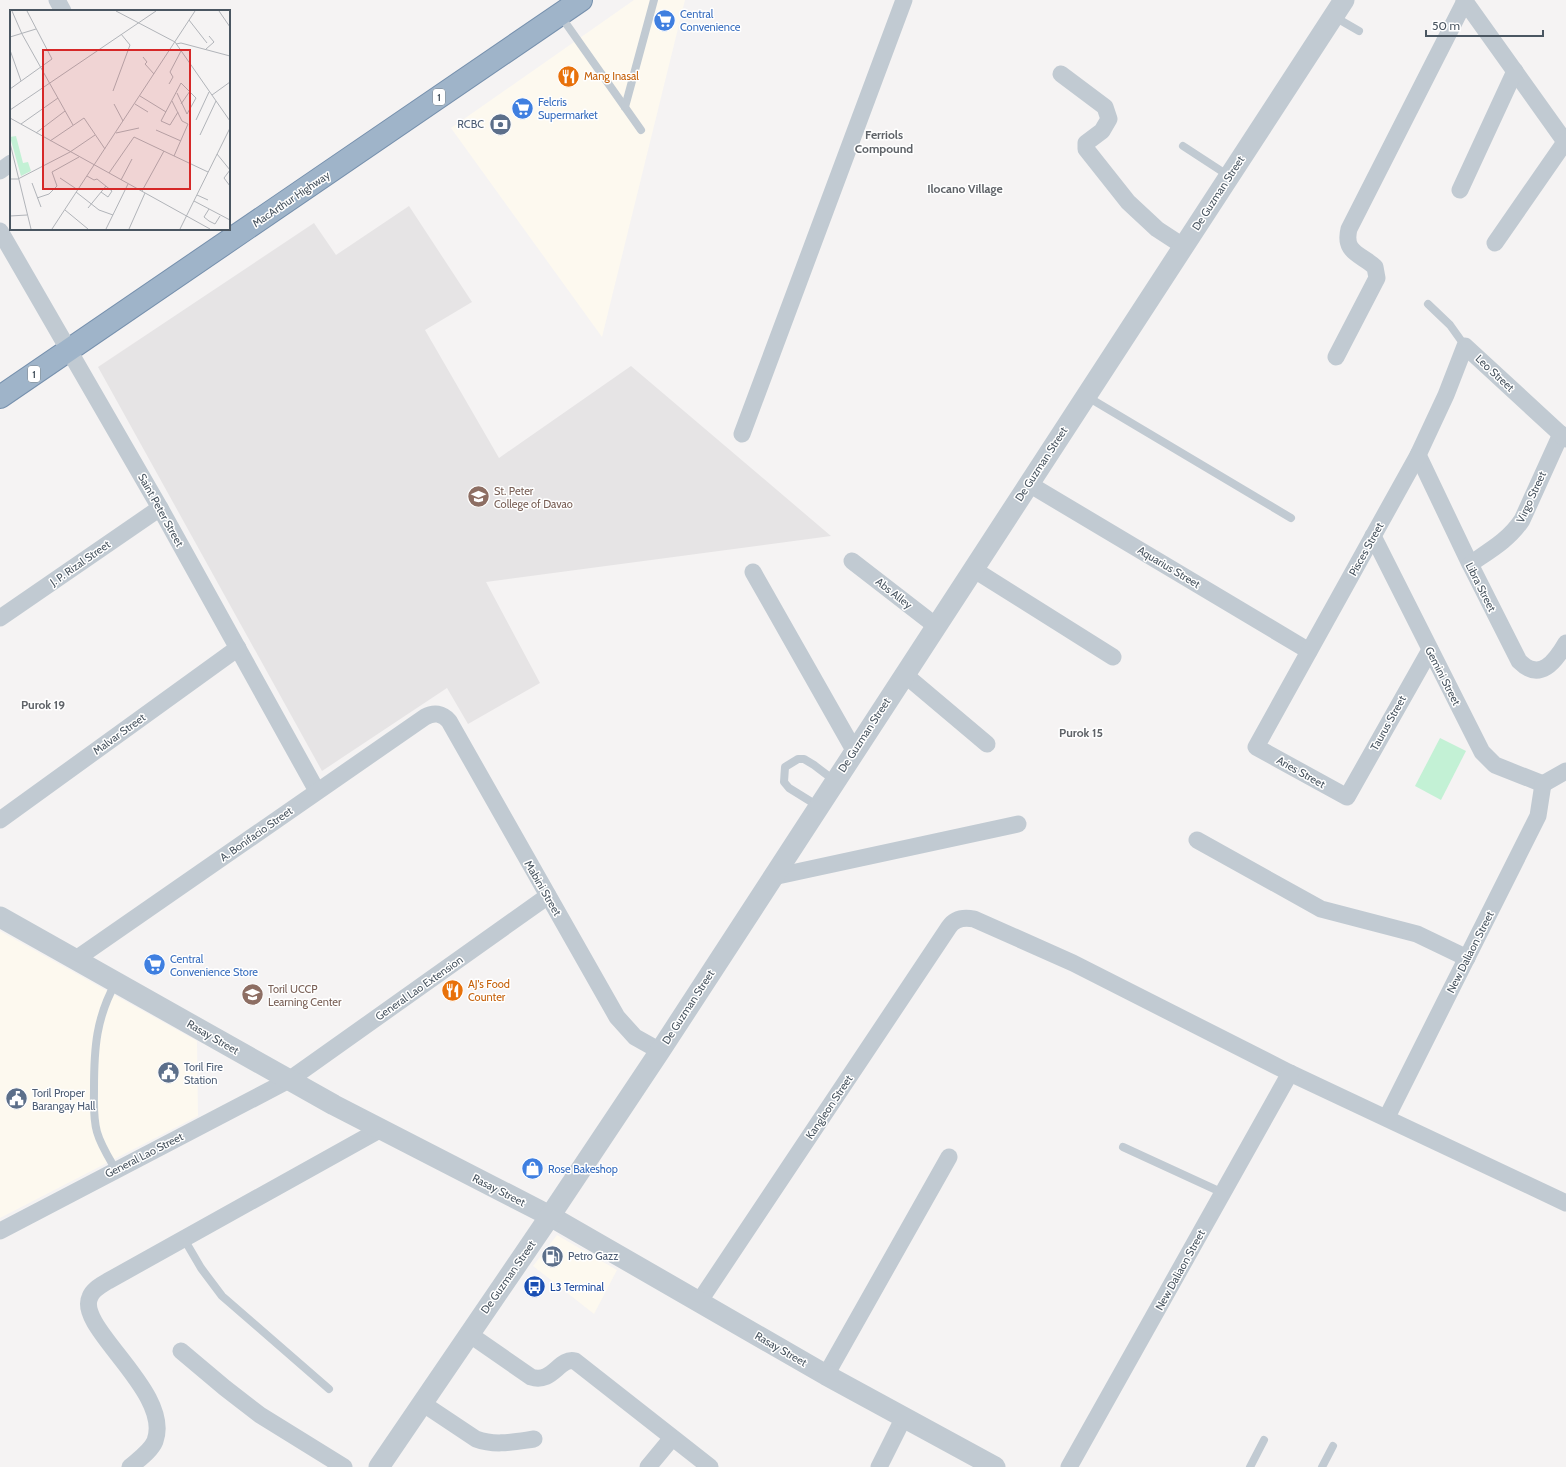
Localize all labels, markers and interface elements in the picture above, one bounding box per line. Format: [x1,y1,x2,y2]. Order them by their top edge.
supermarket icon: Central Convenience [651,7,677,33]
place label: Central Convenience [680,7,741,34]
inset map [10,10,230,230]
scale bar [1426,12,1543,38]
text: 50 m [1432,18,1460,33]
restaurant icon: Mang Inasal [555,63,581,89]
place label: Mang Inasal [584,69,639,83]
road number: 1 [433,89,445,105]
supermarket icon: Felcris Supermarket [510,95,536,121]
place label: Felcris Supermarket [538,95,598,122]
bank icon: RCBC [487,111,513,137]
place label: RCBC [457,117,484,131]
district label: Ferriols Compound [855,127,913,156]
street label: De Guzman Street [1189,153,1247,233]
street label: MacArthur Highway [249,168,333,230]
district label: Ilocano Village [927,181,1003,196]
street label: Leo Street [1473,352,1517,395]
road number: 1 [28,366,40,382]
street label: De Guzman Street [1012,424,1070,504]
street label: Virgo Street [1513,469,1549,525]
street label: Saint Peter Street [135,471,187,549]
school or university icon: St. Peter College of Davao [465,484,491,510]
place label: St. Peter College of Davao [494,484,573,511]
street label: Pisces Street [1346,520,1387,578]
street label: J. P. Rizal Street [46,537,113,590]
street label: Aquarius Street [1135,543,1203,591]
street label: Libra Street [1463,560,1499,614]
street label: Abs Alley [873,574,916,612]
street label: Gemini Street [1422,644,1464,708]
street label: Taurus Street [1367,693,1409,753]
street label: De Guzman Street [835,695,893,775]
district label: Purok 19 [21,697,65,712]
street label: Malvar Street [90,710,148,758]
district label: Purok 15 [1059,725,1103,740]
street label: Aries Street [1274,753,1328,791]
street label: A. Bonifacio Street [217,804,295,864]
street label: Mabini Street [521,858,565,919]
street label: New Daliaon Street [1443,908,1497,995]
supermarket icon: Central Convenience Store [142,952,168,978]
place label: Central Convenience Store [170,952,258,979]
street label: General Lao Extension [373,953,465,1023]
street label: De Guzman Street [659,967,717,1047]
restaurant icon: AJ's Food Counter [440,977,466,1003]
place label: AJ's Food Counter [468,977,510,1004]
school or university icon: Toril UCCP Learning Center [239,982,265,1008]
place label: Toril UCCP Learning Center [268,982,342,1009]
street label: Rasay Street [184,1016,242,1058]
public building icon: Toril Fire Station [155,1060,181,1086]
place label: Toril Fire Station [184,1060,223,1087]
street label: Kangleon Street [802,1072,856,1142]
public building icon: Toril Proper Barangay Hall [4,1086,30,1112]
place label: Toril Proper Barangay Hall [32,1086,96,1113]
street label: General Lao Street [102,1129,186,1181]
shop icon: Rose Bakeshop [519,1156,545,1182]
place label: Rose Bakeshop [548,1162,618,1176]
street label: Rasay Street [470,1171,528,1209]
street label: New Daliaon Street [1152,1227,1208,1313]
street label: De Guzman Street [478,1237,539,1316]
fuel station icon: Petro Gazz [539,1243,565,1269]
place label: Petro Gazz [568,1249,618,1263]
bus stop icon: L3 Terminal [521,1274,547,1300]
place label: L3 Terminal [550,1280,604,1294]
street label: Rasay Street [752,1328,810,1370]

